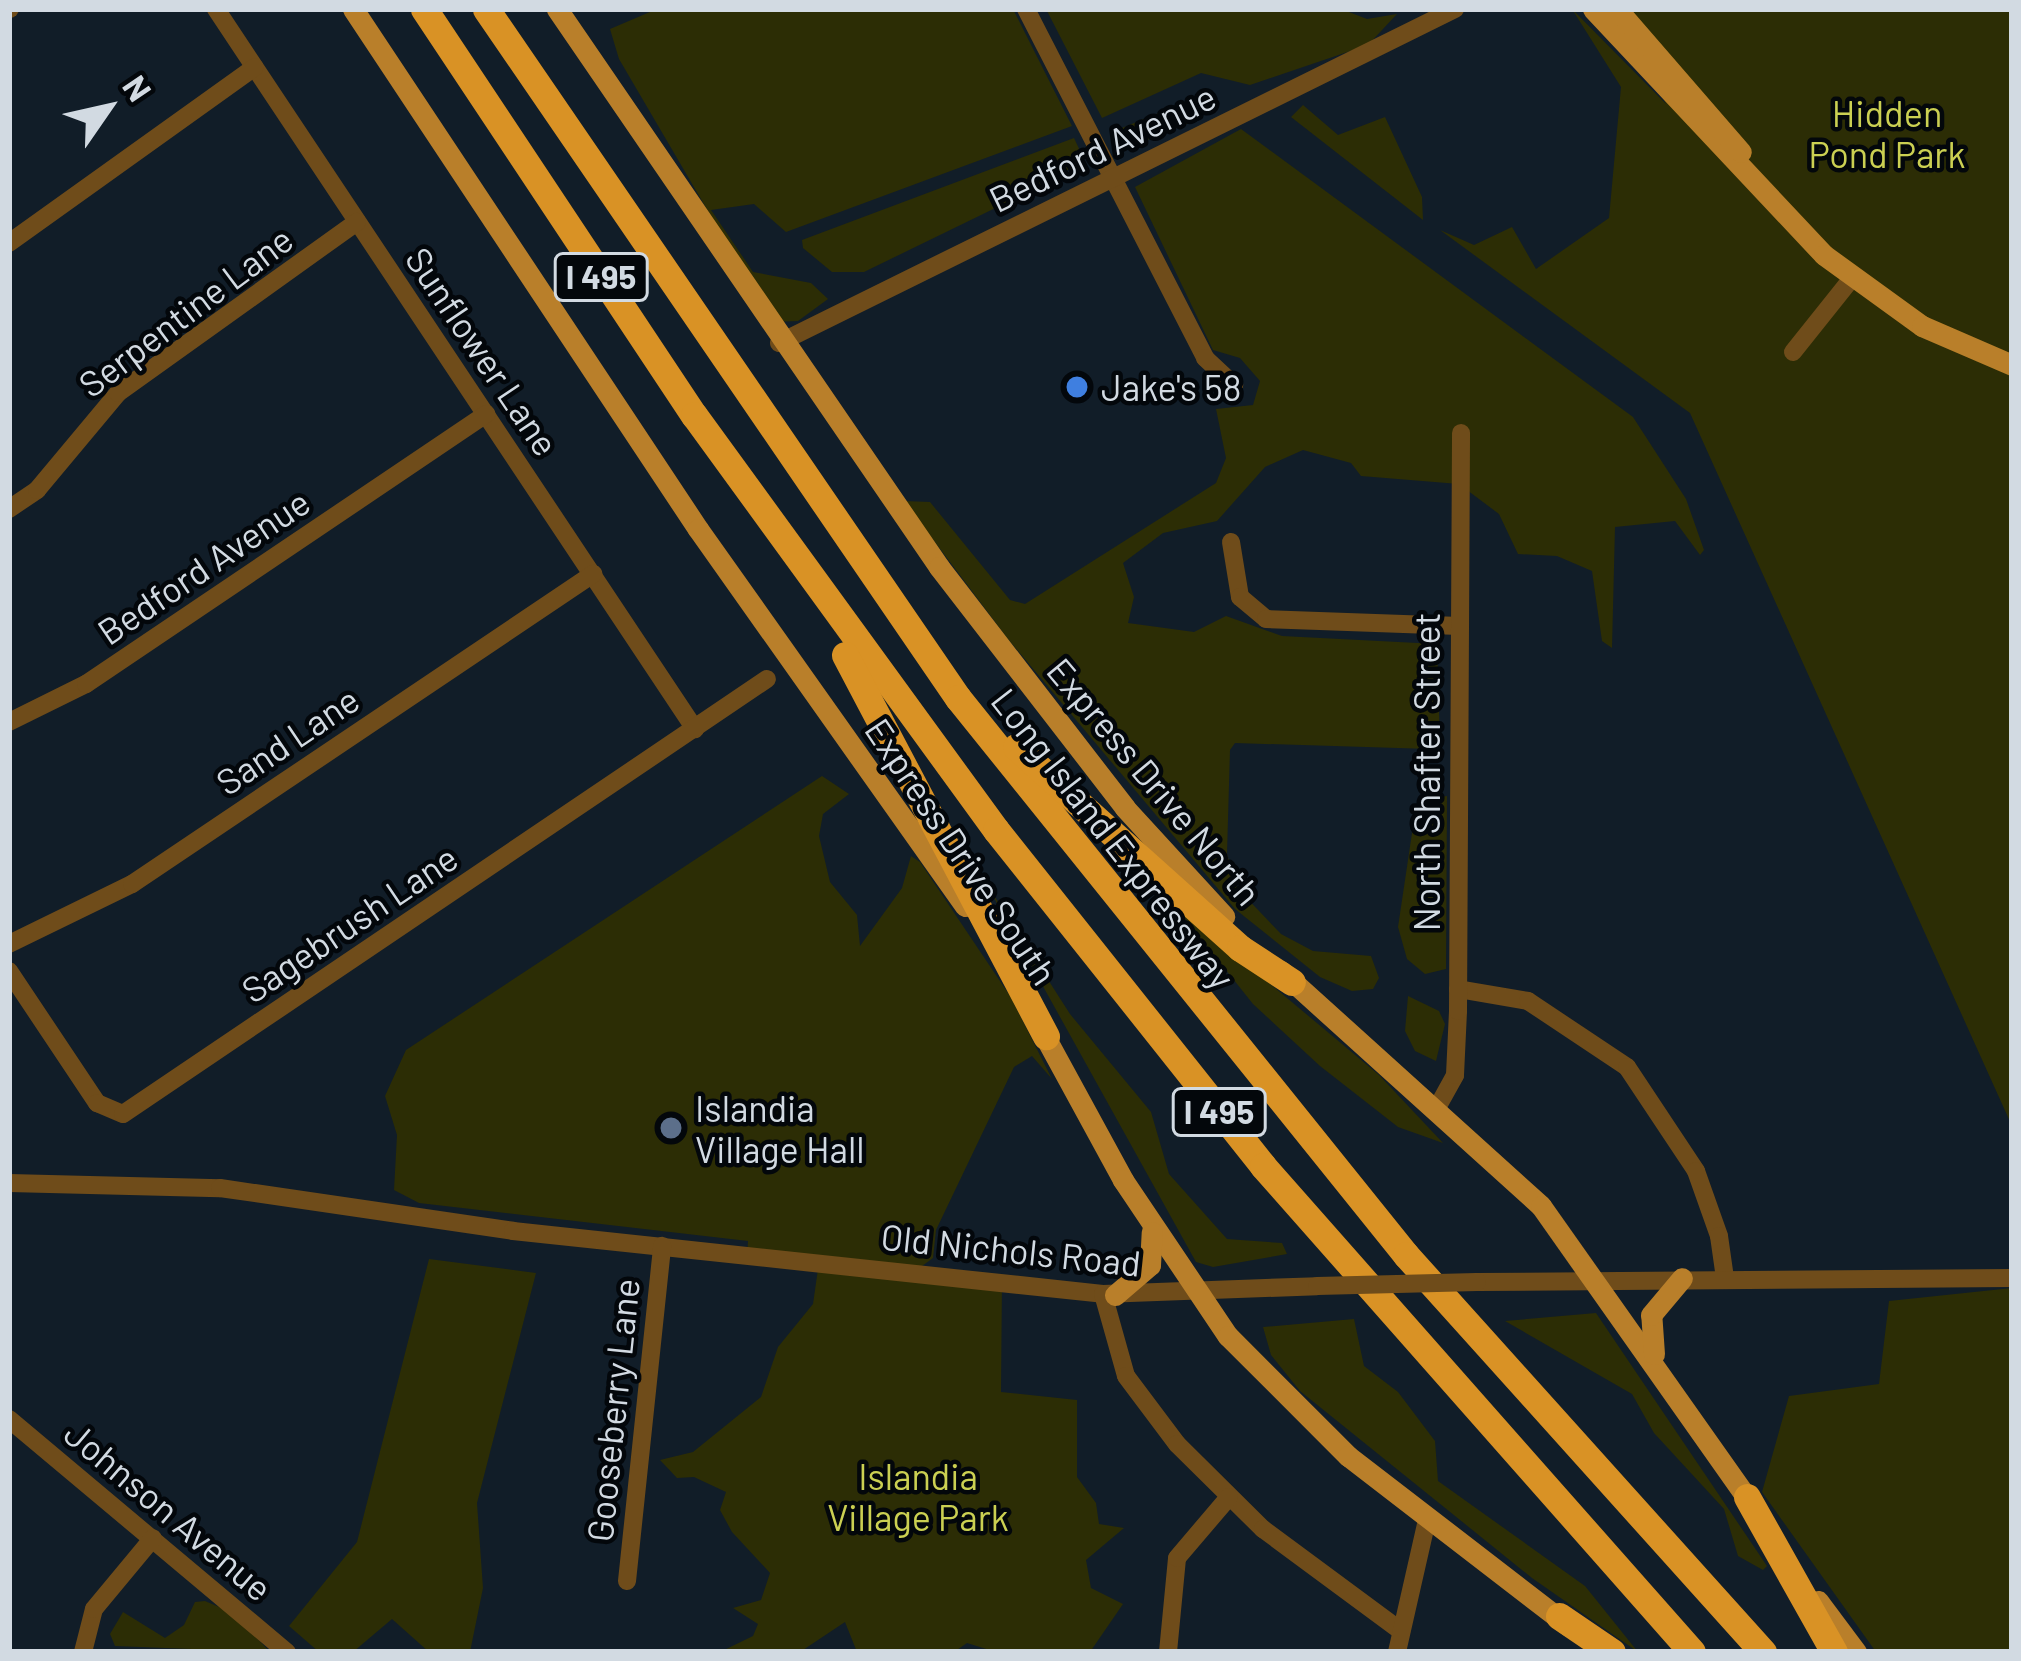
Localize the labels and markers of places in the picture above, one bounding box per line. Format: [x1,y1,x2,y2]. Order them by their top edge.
place label: Jake's 58 [1101,365,1242,409]
marker: Jake's 58 [1064,374,1090,400]
place label: Islandia Village Hall [695,1085,864,1170]
marker: Islandia Village Hall [658,1115,684,1141]

